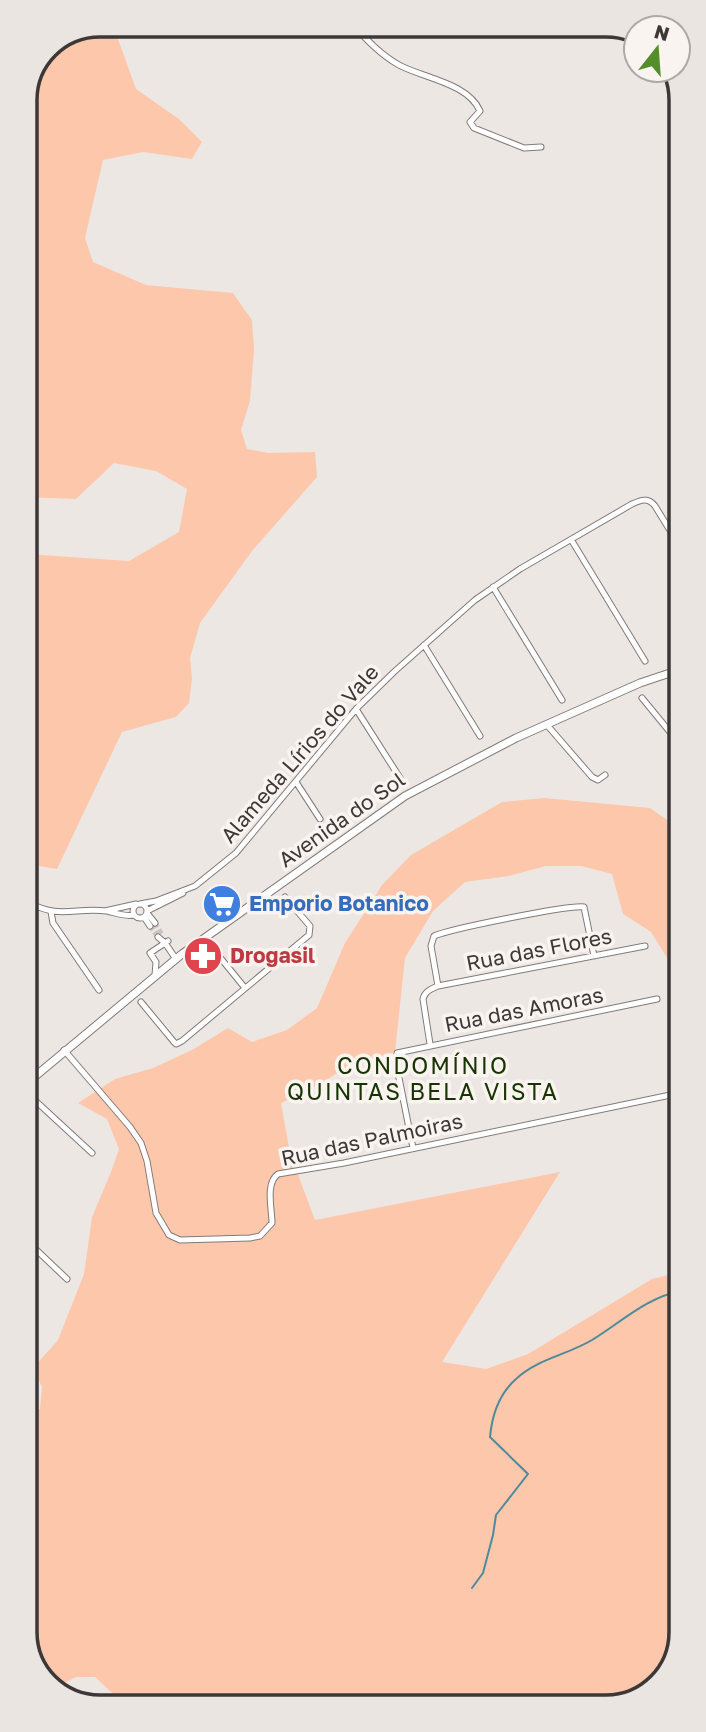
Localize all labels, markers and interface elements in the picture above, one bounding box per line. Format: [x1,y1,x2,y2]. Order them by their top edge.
north arrow [622,14,692,84]
text: N [652,19,672,45]
street label: Alameda Lírios do Vale [215,659,384,848]
street label: Avenida do Sol [273,766,410,872]
supermarket icon: Emporio Botanico [201,883,243,925]
place label: Emporio Botanico [249,890,429,916]
street label: Rua das Flores [464,922,614,976]
pharmacy icon: Drogasil [182,935,224,977]
place label: Drogasil [230,942,315,968]
street label: Rua das Amoras [442,981,605,1037]
district label: CONDOMÍNIO QUINTAS BELA VISTA [287,1051,559,1105]
street label: Rua das Palmoiras [279,1107,465,1171]

